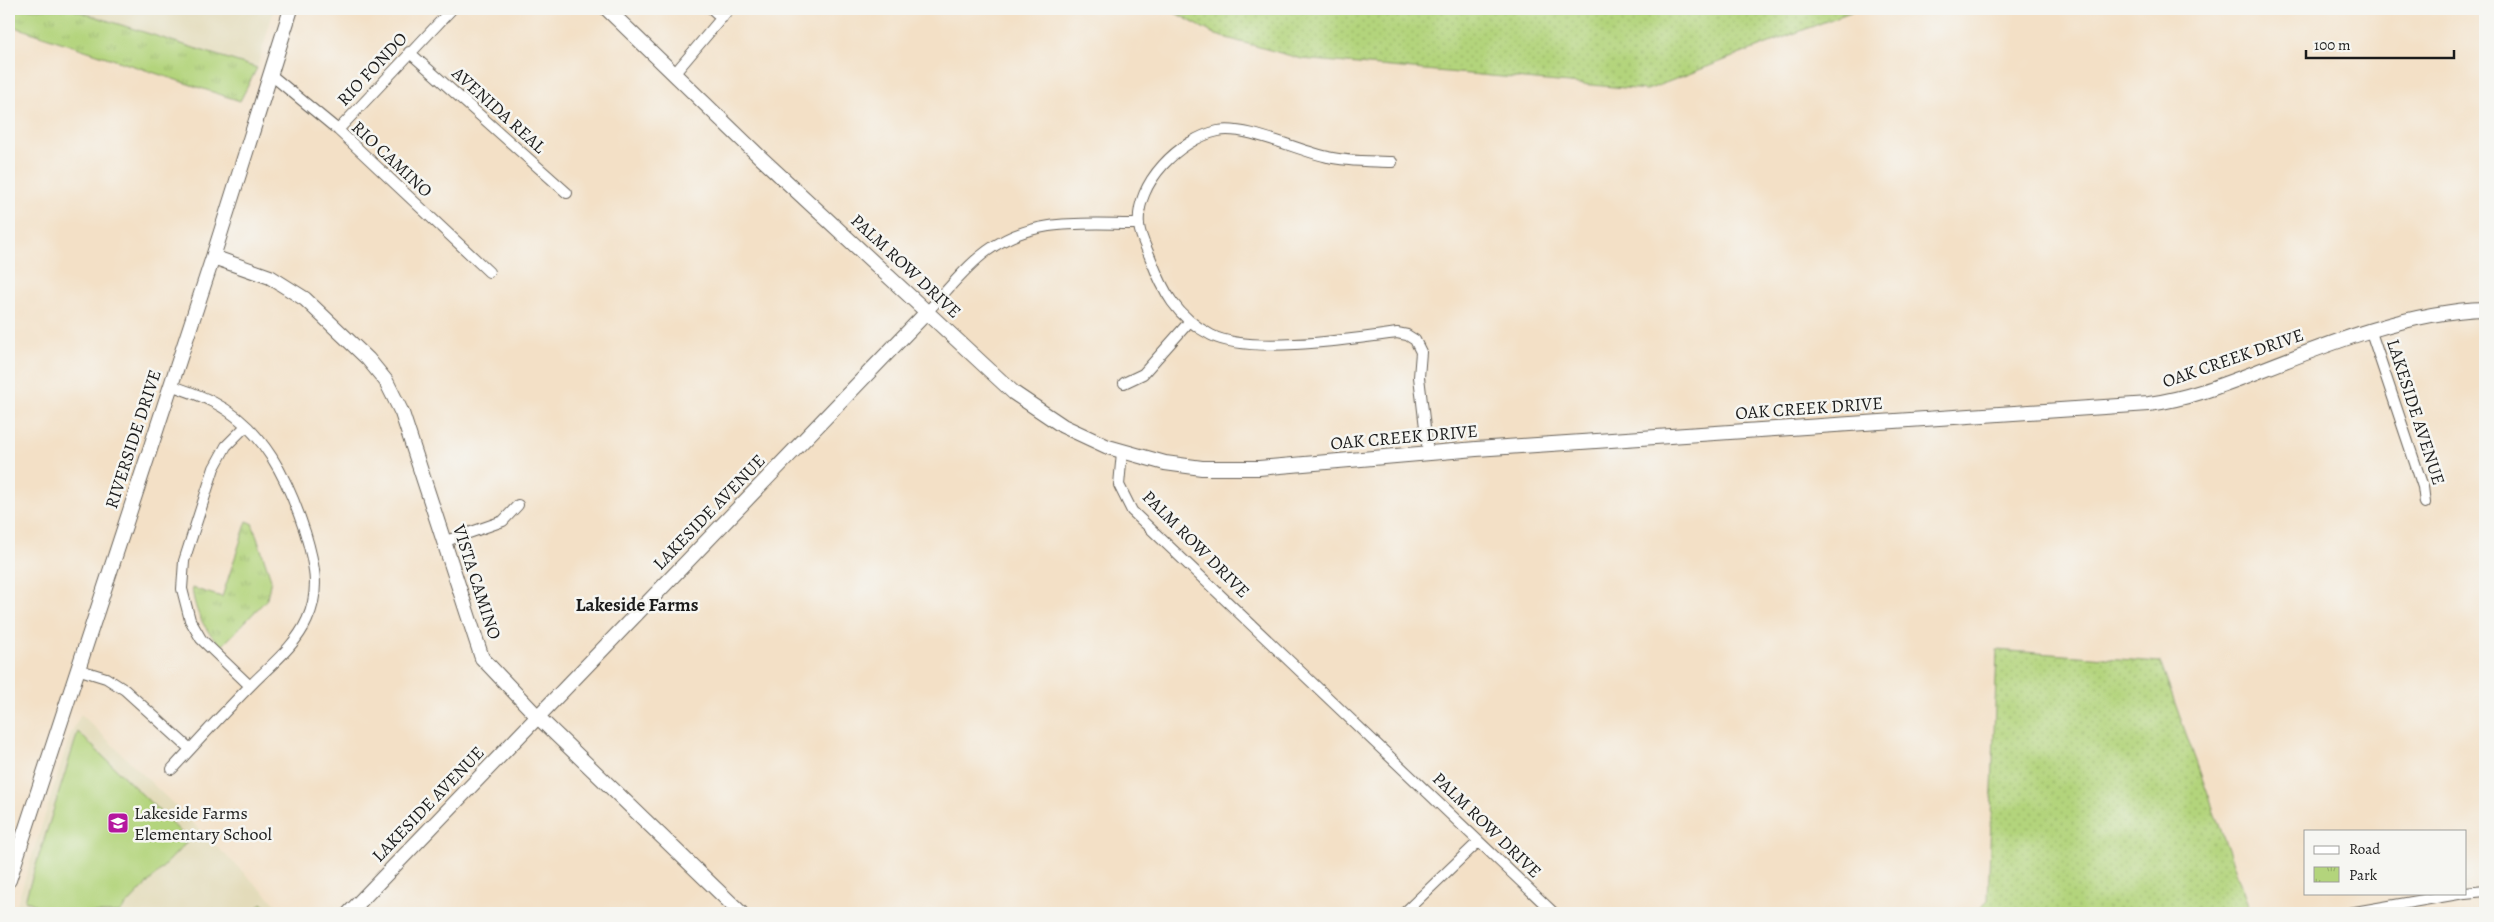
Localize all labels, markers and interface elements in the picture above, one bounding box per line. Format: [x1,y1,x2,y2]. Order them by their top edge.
street label: RIO FONDO [331,27,413,111]
scale bar [2306,28,2454,60]
text: 100 m [2314,35,2351,55]
street label: AVENIDA REAL [446,61,552,159]
street label: RIO CAMINO [346,115,438,203]
street label: PALM ROW DRIVE [846,209,966,323]
street label: OAK CREEK DRIVE [2159,323,2307,393]
street label: LAKESIDE AVENUE [2381,336,2451,488]
street label: RIVERSIDE DRIVE [99,366,167,512]
street label: OAK CREEK DRIVE [1734,391,1884,425]
street label: OAK CREEK DRIVE [1329,419,1479,455]
street label: LAKESIDE AVENUE [648,449,770,575]
street label: PALM ROW DRIVE [1137,485,1255,603]
street label: VISTA CAMINO [447,521,507,642]
district label: Lakeside Farms [575,592,699,618]
street label: LAKESIDE AVENUE [367,741,489,867]
street label: PALM ROW DRIVE [1427,767,1547,883]
place label: Lakeside Farms Elementary School [134,801,272,846]
school or university icon: Lakeside Farms Elementary School [106,811,130,835]
legend [2304,830,2466,894]
text: Road [2349,839,2381,859]
text: Park [2349,865,2378,885]

